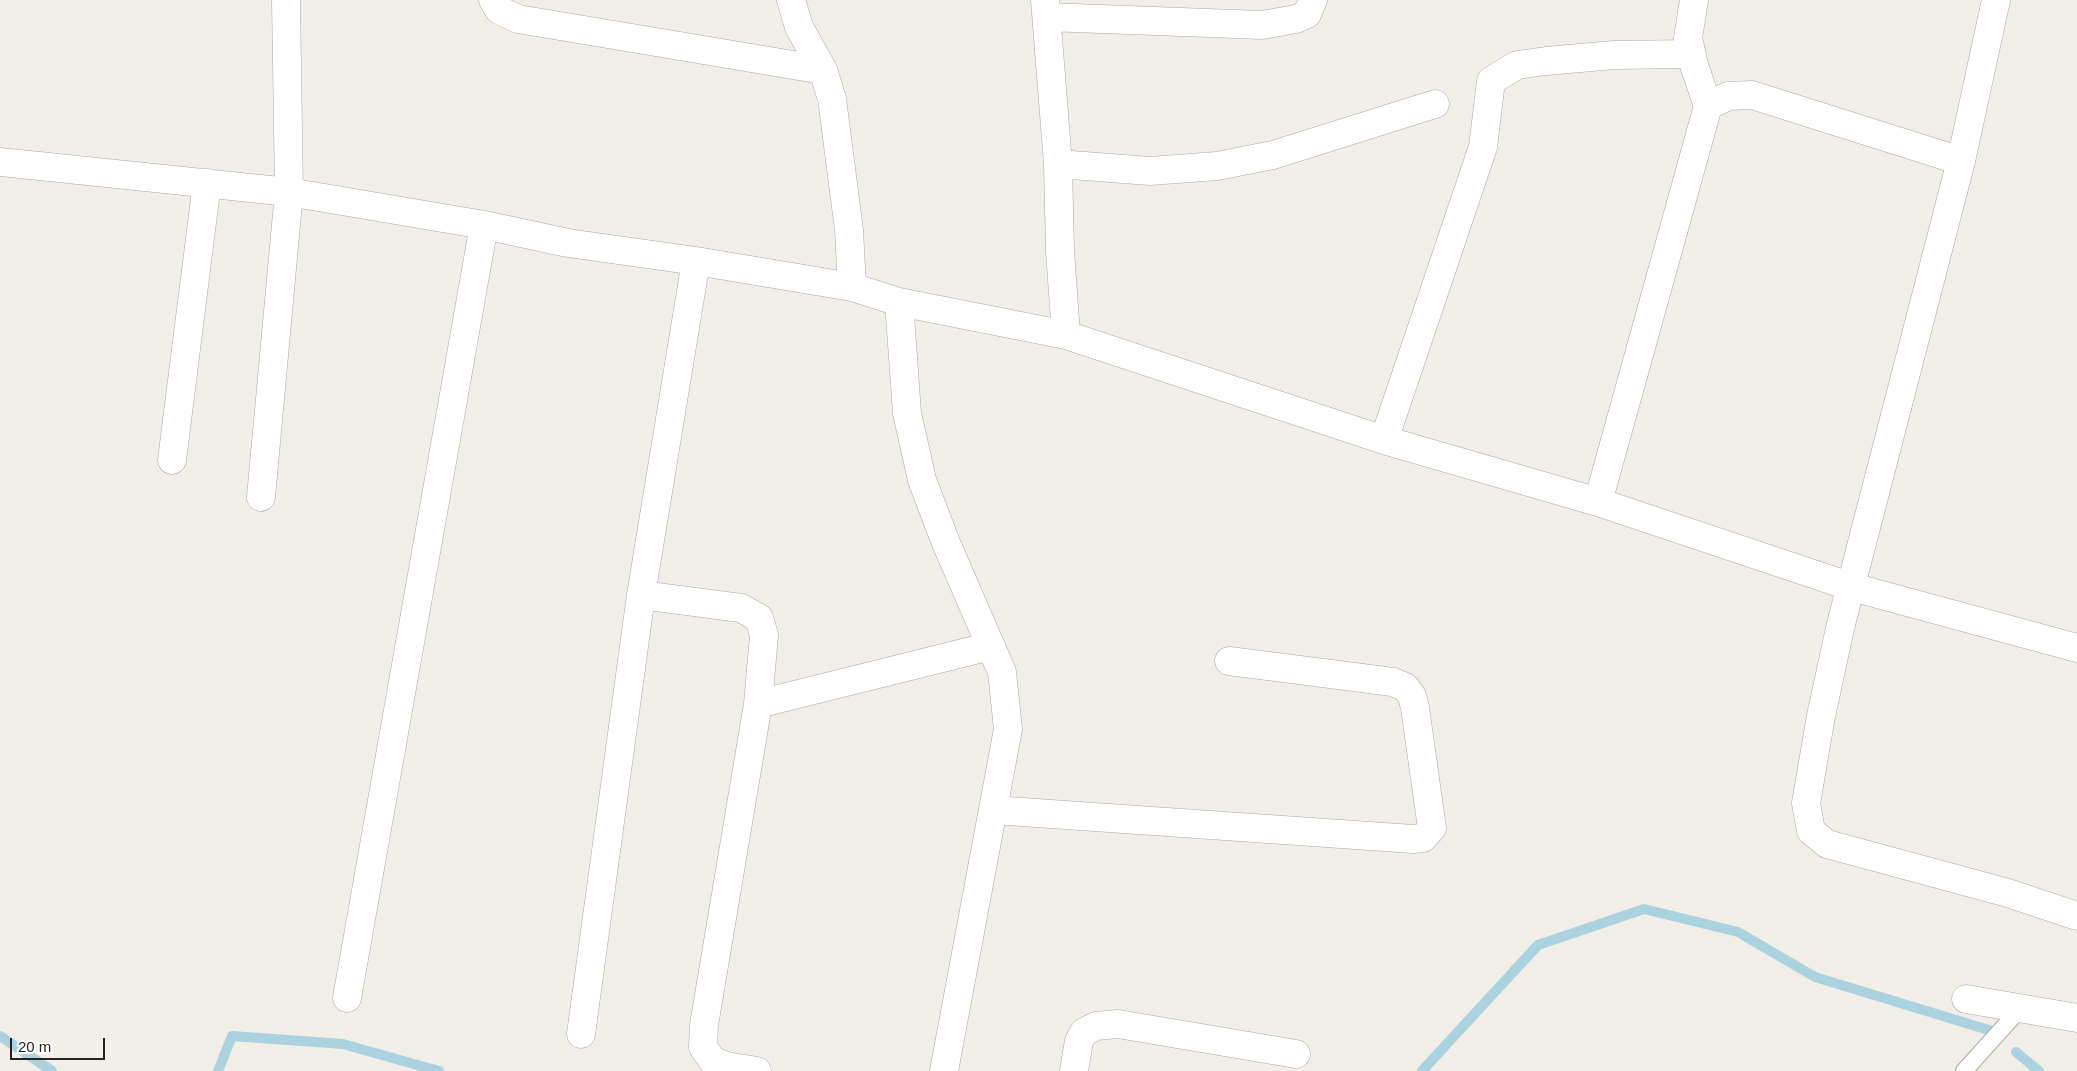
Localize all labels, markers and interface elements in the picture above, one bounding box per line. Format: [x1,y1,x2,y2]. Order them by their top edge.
scale bar [12,1028,108,1060]
text: 20 m [18,1038,51,1055]

